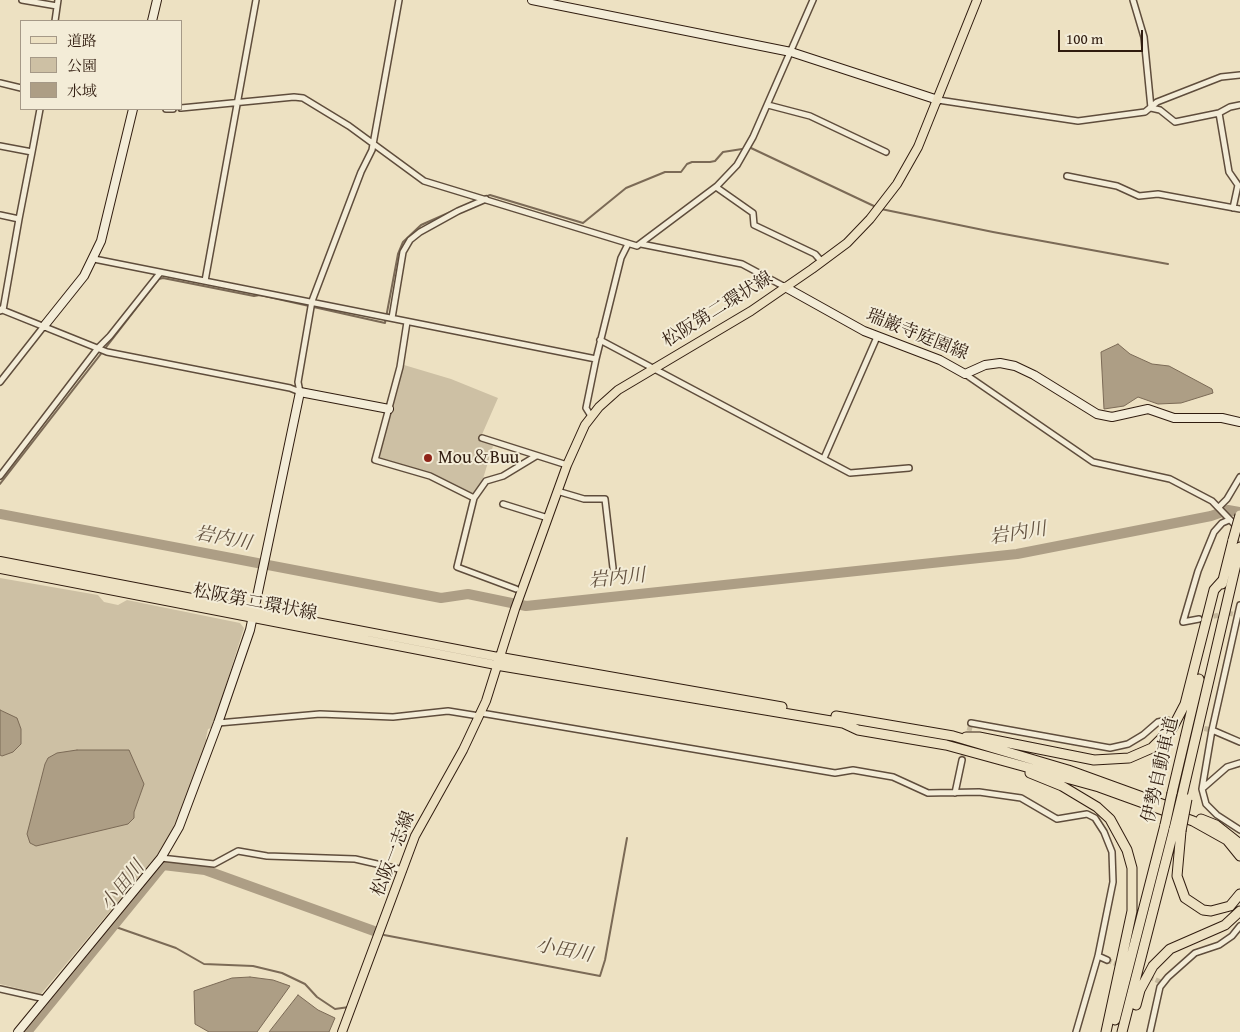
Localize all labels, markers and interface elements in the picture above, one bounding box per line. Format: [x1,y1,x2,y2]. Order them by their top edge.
legend [20,20,182,110]
scale bar [1060,20,1145,52]
text: 100 m [1066,28,1103,49]
text: 道路 [67,30,97,51]
text: 公園 [67,55,97,76]
text: 水域 [67,80,97,101]
street label: 松阪第二環状線 [659,267,777,353]
street label: 瑞巌寺庭園線 [863,305,971,365]
place label: Mou＆Buu [438,447,519,469]
marker: Mou＆Buu [422,452,434,464]
water label: 岩内川 [988,518,1048,550]
water label: 岩内川 [193,522,253,556]
water label: 岩内川 [587,565,647,593]
street label: 松阪第二環状線 [191,580,319,626]
street label: 伊勢自動車道 [1138,715,1184,825]
street label: 松阪一志線 [368,808,420,900]
water label: 小田川 [96,857,150,915]
water label: 小田川 [534,934,594,968]

